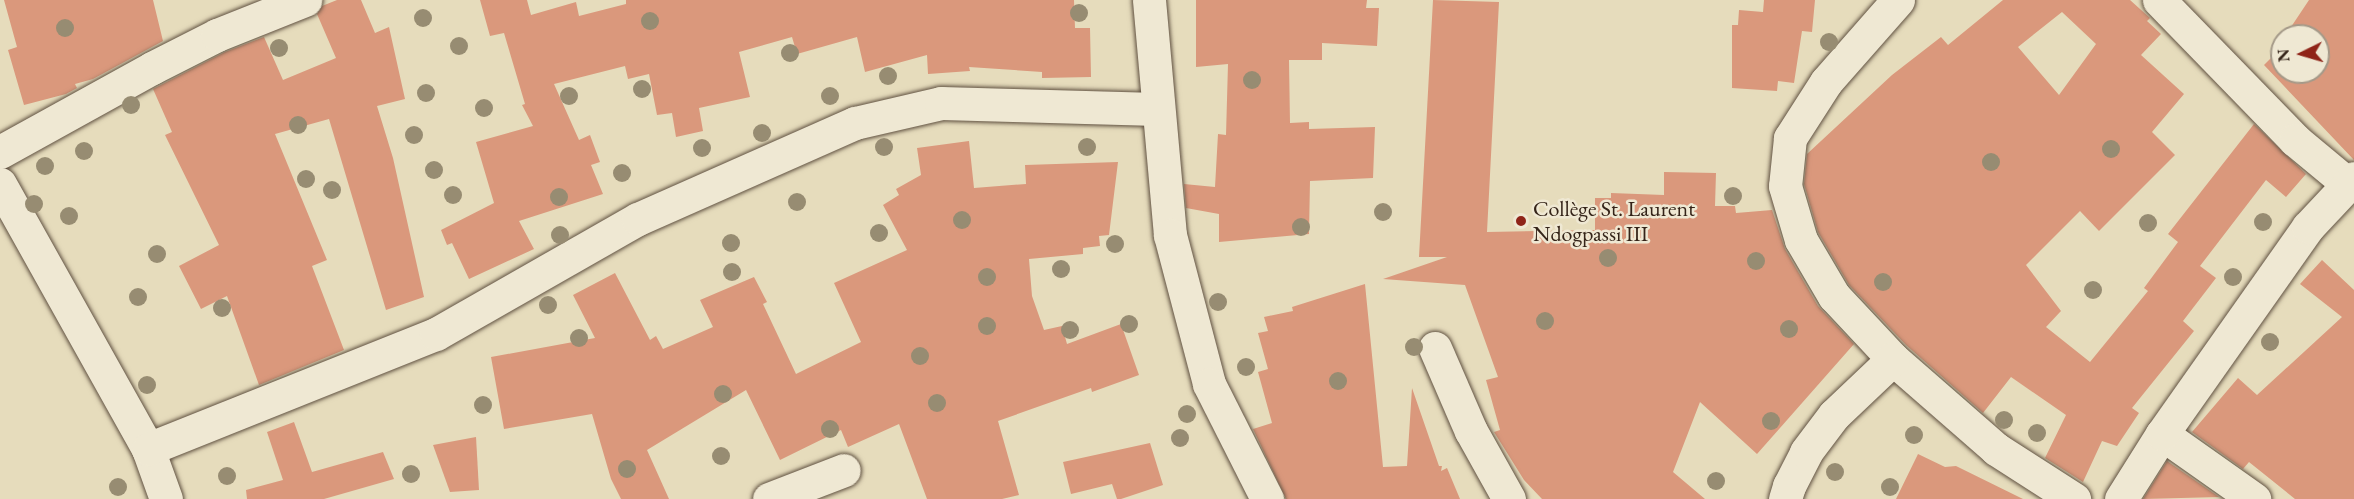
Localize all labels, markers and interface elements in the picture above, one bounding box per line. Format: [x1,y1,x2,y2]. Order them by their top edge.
north arrow [2270,24,2330,84]
text: N [2273,48,2295,63]
place label: Collège St. Laurent Ndogpassi III [1533,195,1695,246]
marker: Collège St. Laurent Ndogpassi III [1514,214,1528,228]

